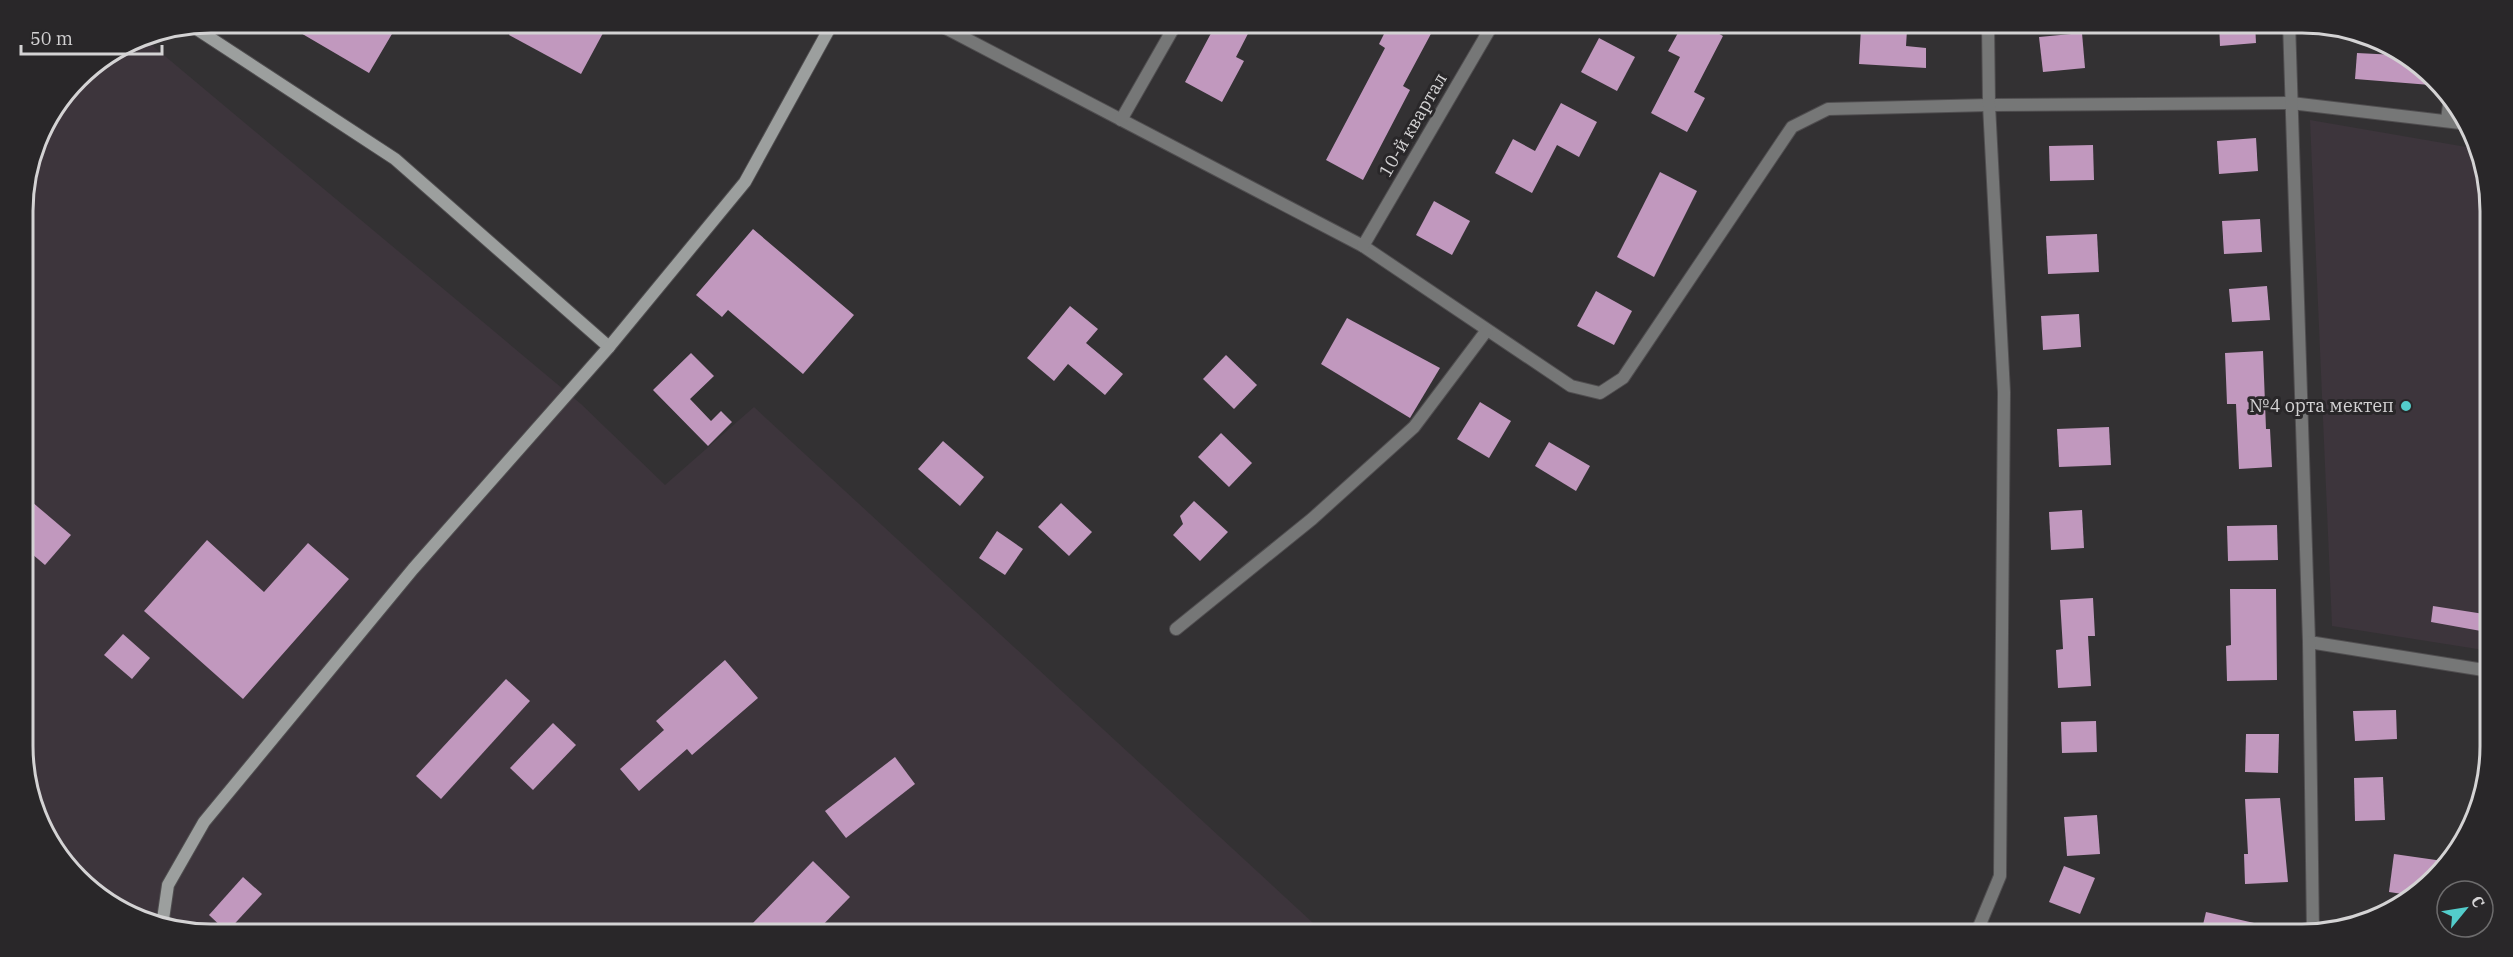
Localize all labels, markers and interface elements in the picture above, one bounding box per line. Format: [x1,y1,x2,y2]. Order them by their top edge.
scale bar [21,18,162,56]
text: 50 m [30,27,73,50]
street label: 10-й квартал [1373,69,1452,181]
place label: №4 орта мектеп [2250,394,2394,417]
marker: №4 орта мектеп [2399,399,2413,413]
north arrow [2435,879,2495,939]
text: С [2467,892,2489,911]

